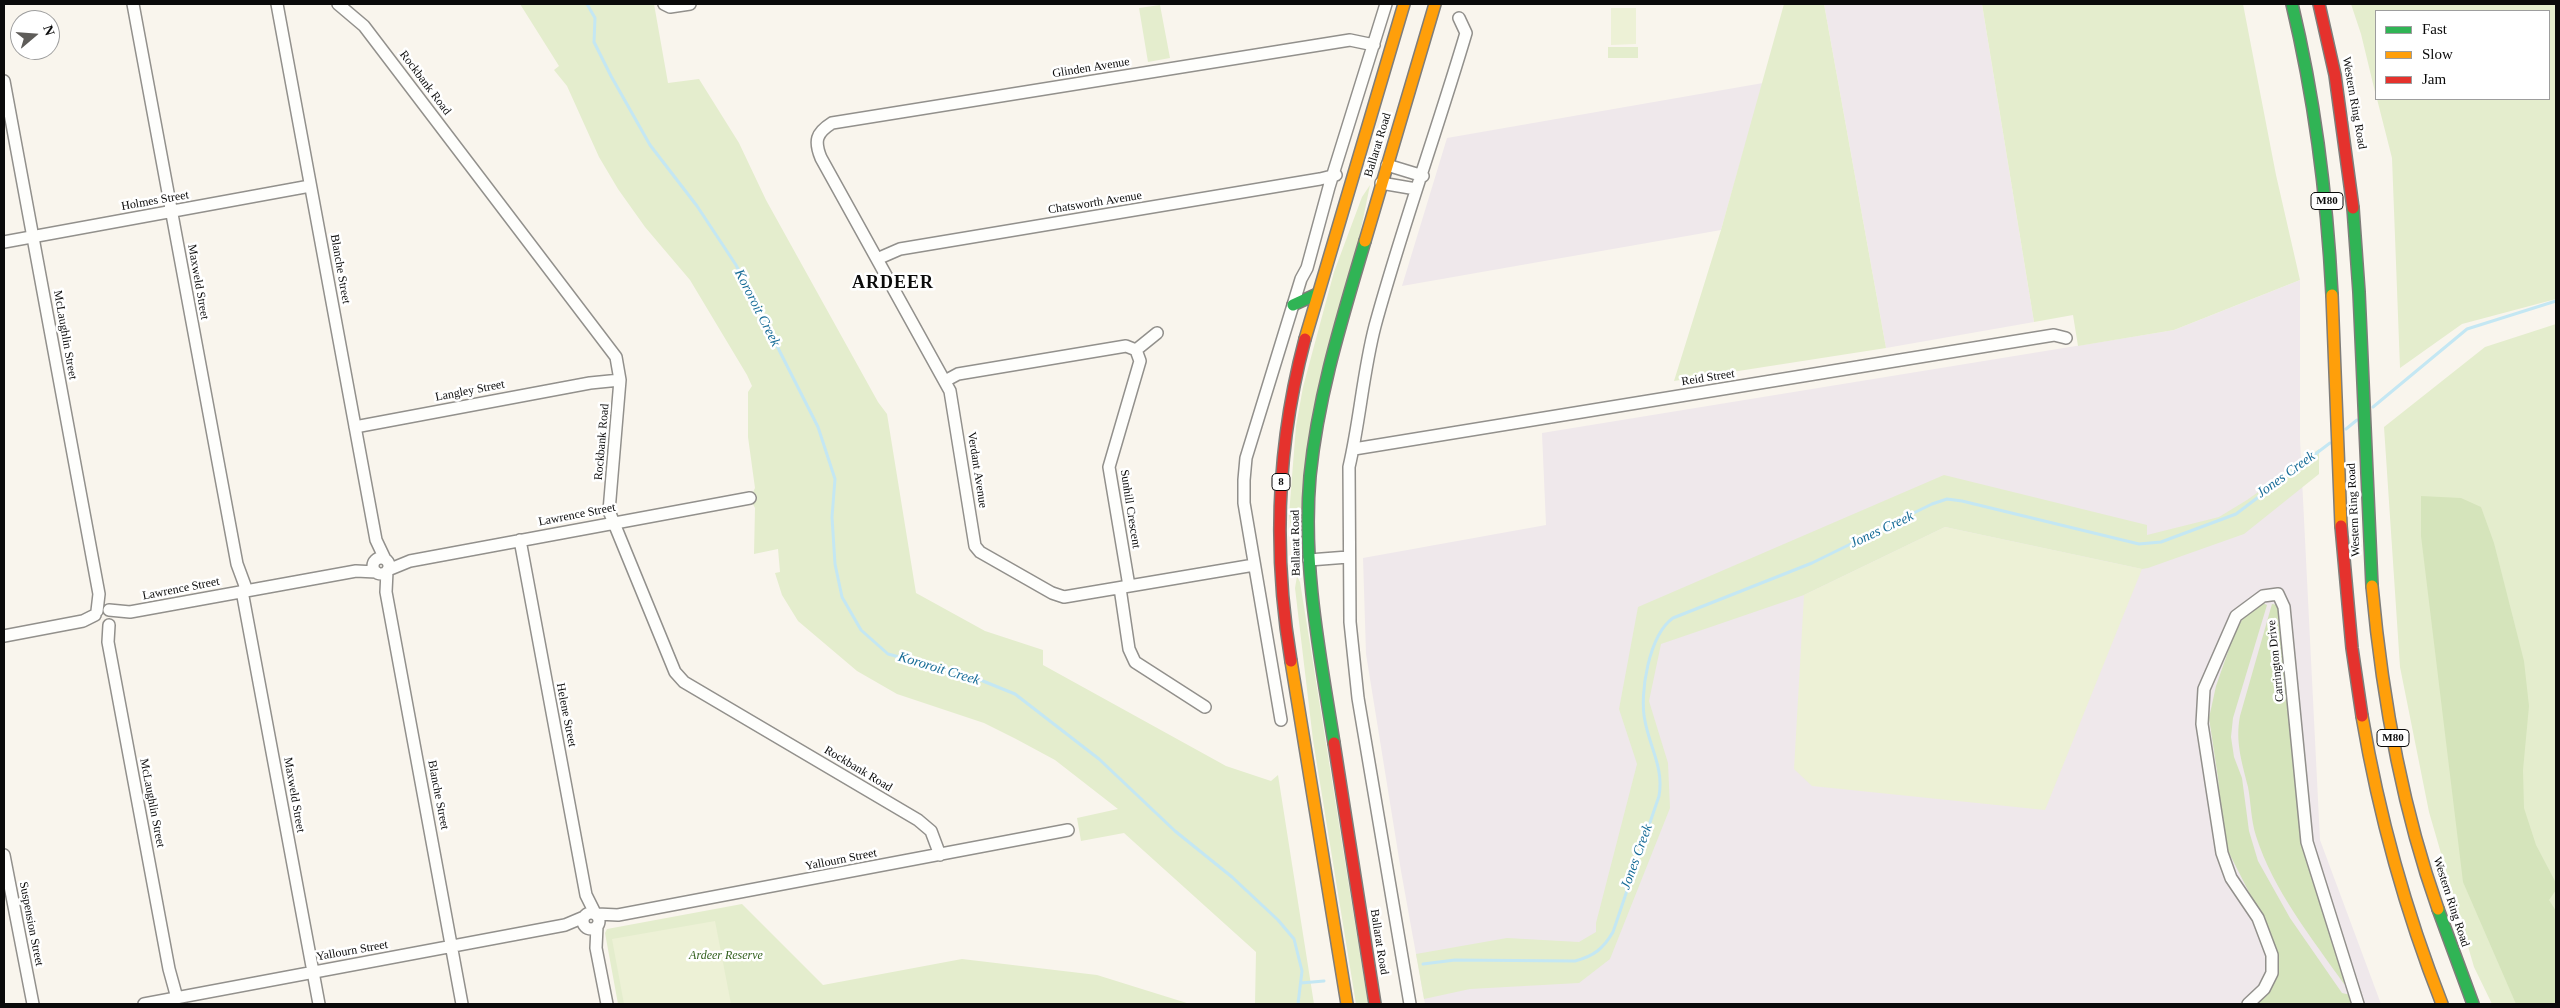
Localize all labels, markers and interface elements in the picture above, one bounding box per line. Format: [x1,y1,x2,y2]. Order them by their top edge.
north arrow [10,10,60,60]
legend [2375,10,2550,100]
text: Fast [2422,21,2447,37]
text: N [40,23,57,38]
text: Slow [2422,46,2453,62]
street label: Rockbank Road [396,48,454,118]
street label: Glinden Avenue [1051,55,1131,81]
street label: Western Ring Road [2339,56,2369,150]
text: Jam [2422,71,2446,87]
street label: Ballarat Road [1361,111,1395,179]
street label: Holmes Street [120,188,190,214]
street label: Chatsworth Avenue [1047,188,1143,218]
road number: M80 [2311,192,2343,210]
street label: Blanche Street [327,233,353,305]
street label: Maxweld Street [184,243,212,321]
water label: Kororoit Creek [730,267,784,349]
district label: ARDEER [851,272,935,294]
street label: McLaughlin Street [50,289,80,381]
street label: Reid Street [1680,367,1736,389]
street label: Langley Street [434,377,506,405]
street label: Rockbank Road [591,403,613,481]
street label: Verdant Avenue [964,431,990,509]
water label: Jones Creek [2253,448,2319,502]
street label: Western Ring Road [2344,463,2364,557]
street label: Sunhill Crescent [1117,469,1143,549]
road number: 8 [1272,474,1290,491]
street label: Lawrence Street [537,500,617,530]
water label: Jones Creek [1848,508,1916,552]
street label: Ballarat Road [1288,510,1304,576]
street label: Lawrence Street [141,574,221,604]
street label: Carrington Drive [2265,619,2287,703]
water label: Kororoit Creek [896,649,982,689]
street label: Helene Street [553,682,579,748]
road number: M80 [2377,730,2409,746]
street label: Rockbank Road [821,743,895,795]
street label: Maxweld Street [280,756,308,834]
street label: McLaughlin Street [136,757,168,849]
street label: Blanche Street [424,759,452,831]
water label: Jones Creek [1617,822,1657,892]
street label: Yallourn Street [804,846,878,874]
street label: Western Ring Road [2430,855,2472,949]
street label: Suspension Street [16,881,46,967]
street label: Ballarat Road [1367,908,1391,976]
street label: Yallourn Street [315,938,389,964]
park label: Ardeer Reserve [689,949,763,963]

